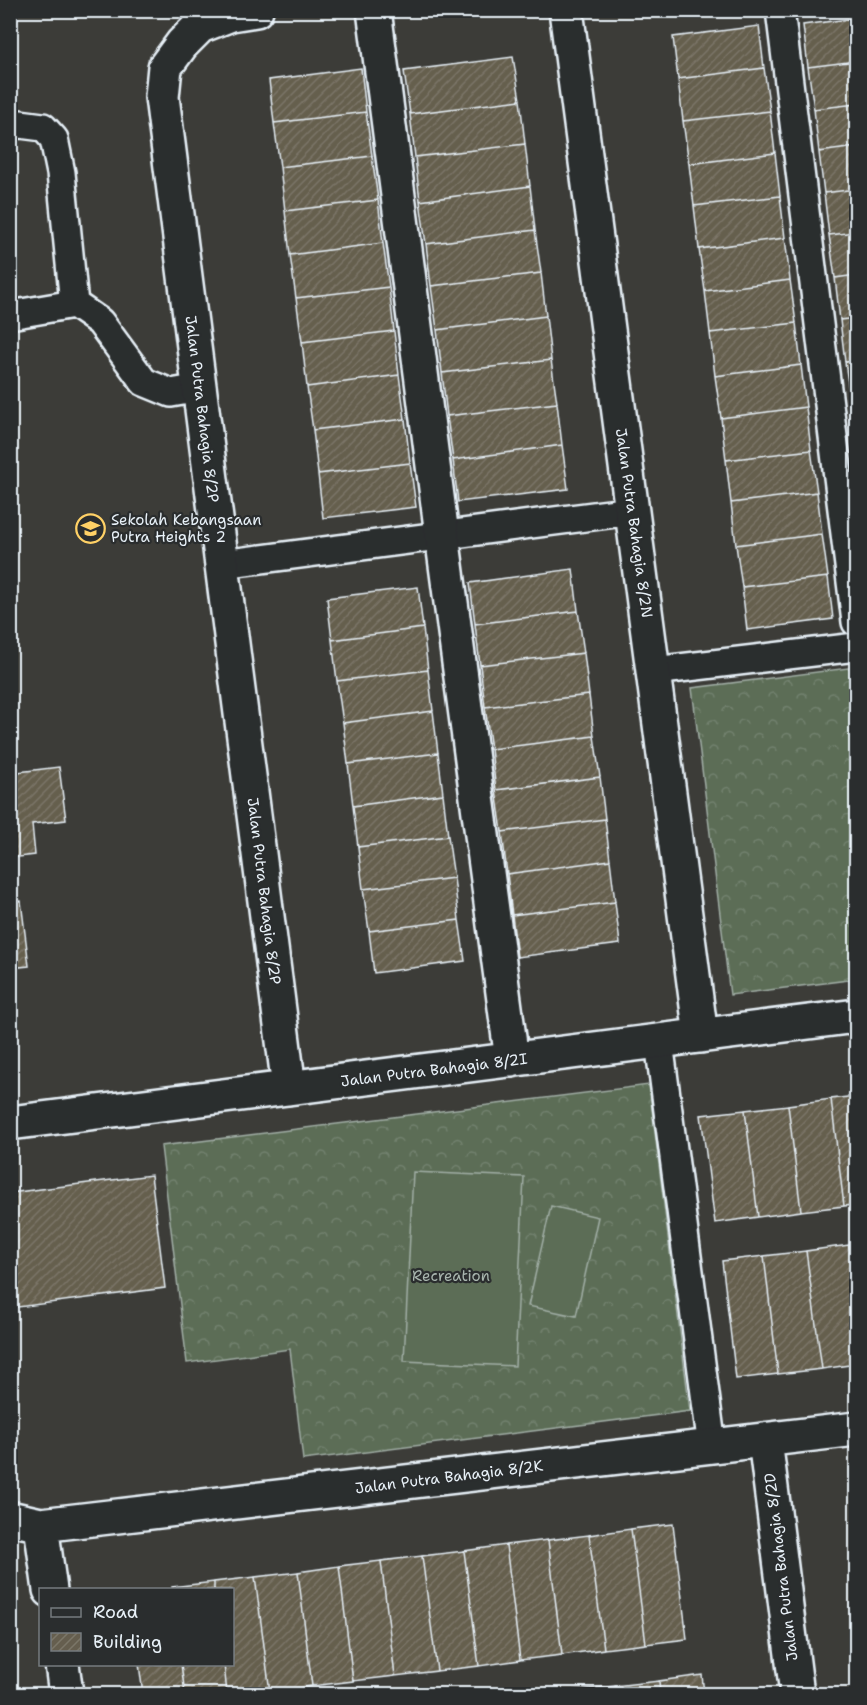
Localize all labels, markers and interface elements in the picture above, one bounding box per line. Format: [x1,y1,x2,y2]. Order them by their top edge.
street label: Jalan Putra Bahagia 8/2P [181,314,223,504]
street label: Jalan Putra Bahagia 8/2N [611,427,657,619]
place label: Sekolah Kebangsaan Putra Heights 2 [111,510,261,547]
school or university icon: Sekolah Kebangsaan Putra Heights 2 [74,513,106,545]
street label: Jalan Putra Bahagia 8/2P [243,796,285,986]
street label: Jalan Putra Bahagia 8/2I [340,1049,528,1091]
park label: Recreation [412,1266,490,1286]
street label: Jalan Putra Bahagia 8/2K [354,1456,544,1498]
street label: Jalan Putra Bahagia 8/2D [760,1472,802,1662]
legend [39,1588,234,1666]
text: Road [93,1600,138,1624]
text: Building [93,1630,162,1654]

